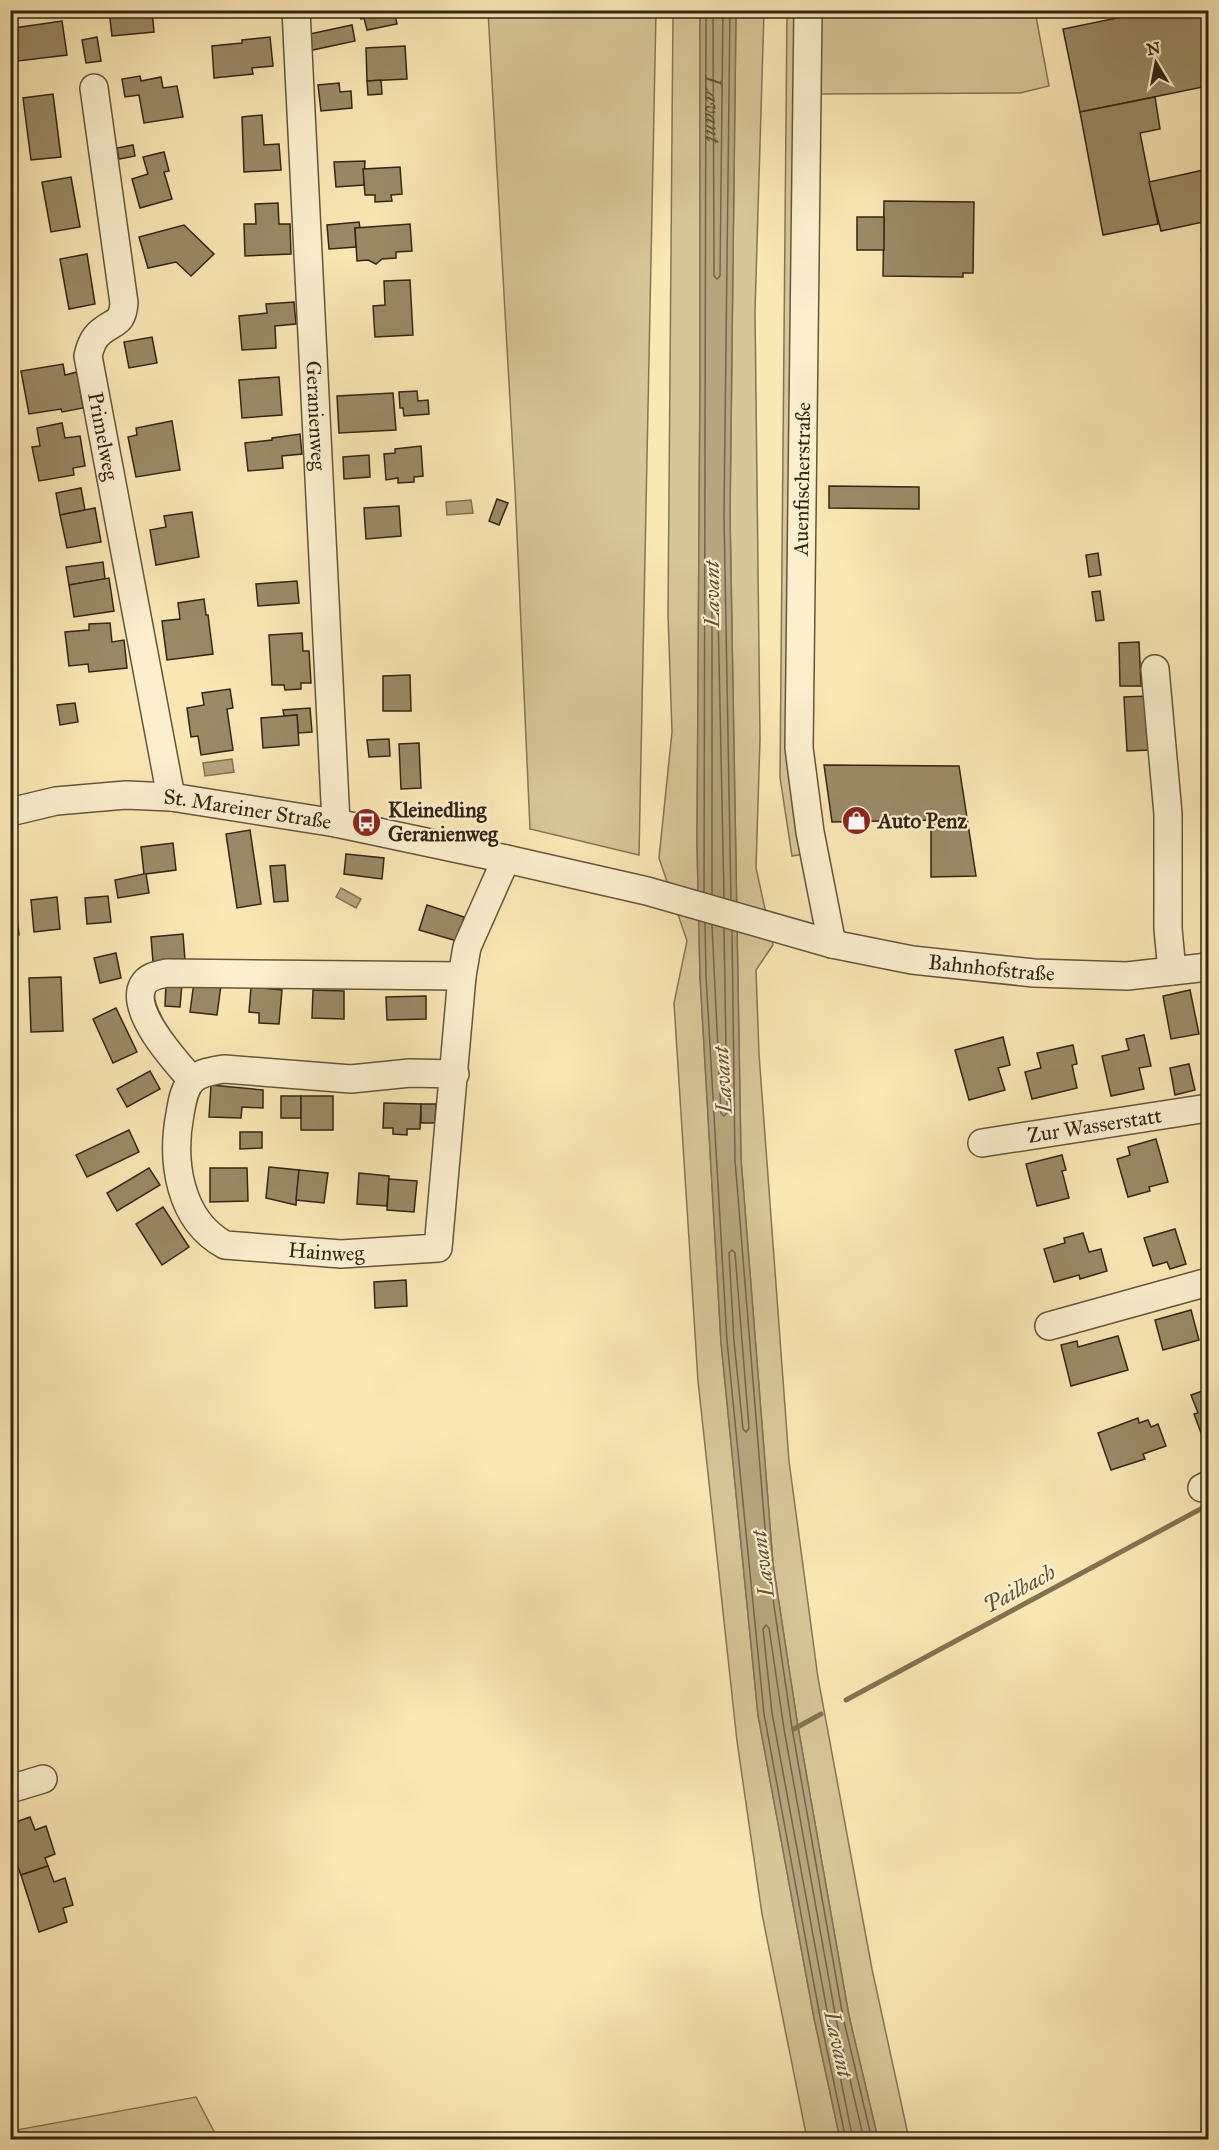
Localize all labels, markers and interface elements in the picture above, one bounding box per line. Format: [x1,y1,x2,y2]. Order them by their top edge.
north arrow [1126,33,1186,93]
text: N [1145,38,1162,59]
water label: Lavant [699,75,727,144]
street label: Geranienweg [300,360,332,471]
street label: Primelweg [82,390,124,483]
street label: Auenfischerstraße [788,402,816,557]
water label: Lavant [698,559,725,628]
street label: St. Mareiner Straße [163,784,334,835]
place label: Kleinedling Geranienweg [388,797,499,847]
shop icon: Auto Penz [841,805,873,837]
bus stop icon: Kleinedling Geranienweg [351,806,383,838]
place label: Auto Penz [876,808,967,834]
street label: Bahnhofstraße [927,949,1055,987]
water label: Lavant [707,1045,738,1115]
street label: Zur Wasserstatt [1026,1102,1164,1149]
street label: Hainweg [287,1237,365,1267]
water label: Lavant [745,1528,780,1600]
water label: Pailbach [979,1558,1060,1619]
water label: Lavant [818,2008,859,2081]

